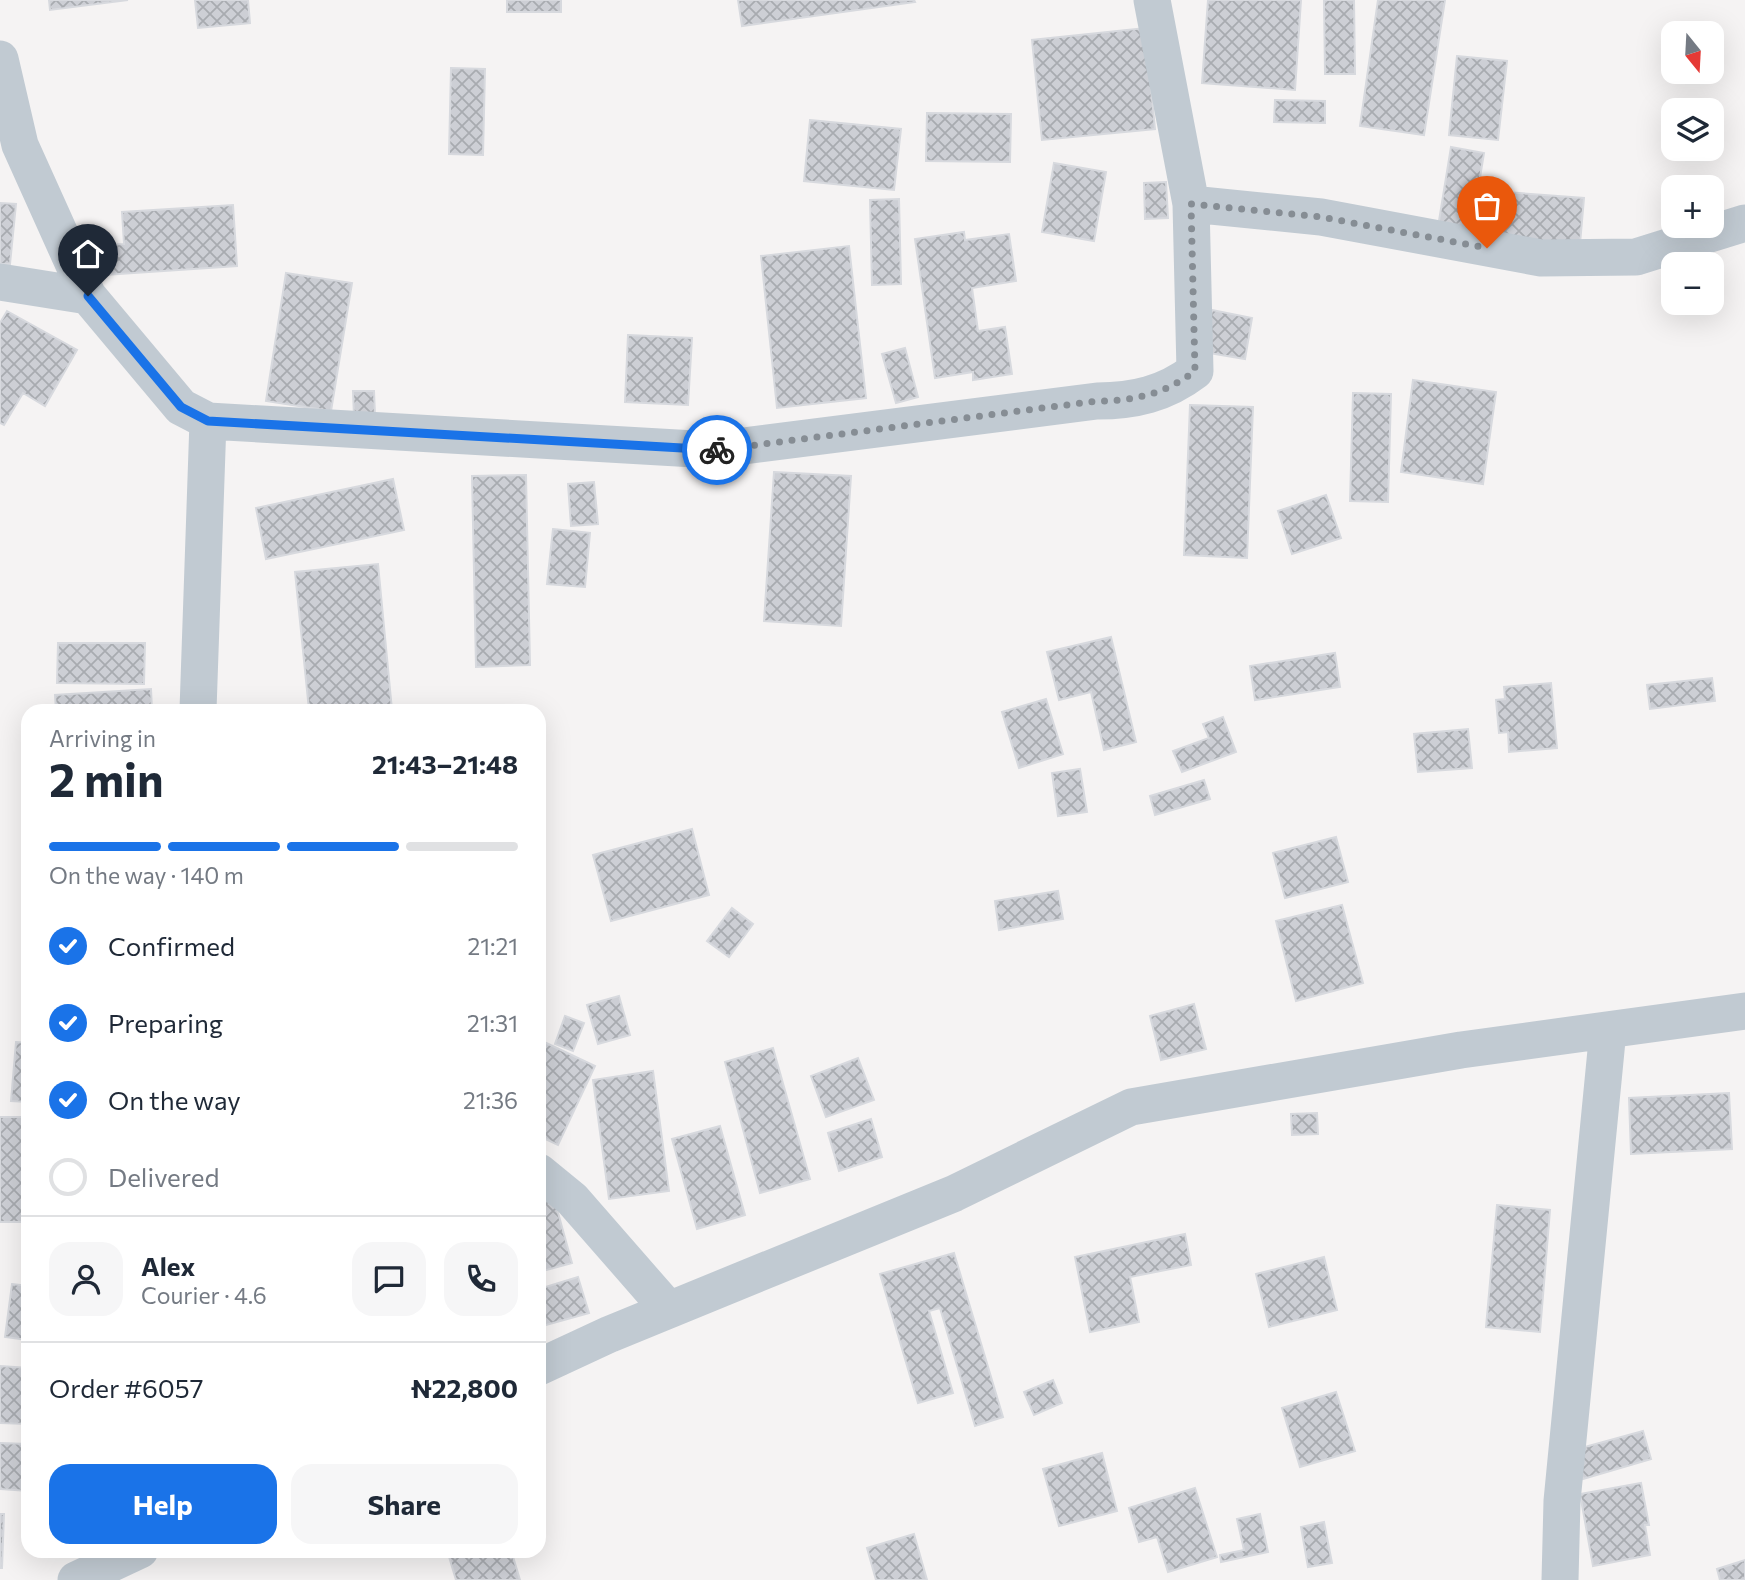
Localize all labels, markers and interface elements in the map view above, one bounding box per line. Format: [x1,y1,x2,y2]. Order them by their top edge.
north arrow [1661,21,1724,84]
map controls [1661,21,1724,315]
button: layers [1661,98,1724,161]
button: + [1661,175,1724,238]
pin [1457,176,1517,248]
icon: bag [1468,187,1506,225]
pin [58,224,118,296]
icon: home [69,235,107,273]
button: − [1661,252,1724,315]
courier [682,415,752,485]
icon: bike [698,431,736,469]
text: Arriving in [49,724,156,752]
text: 21:43–21:48 [372,748,518,779]
text: 2 min [49,750,164,806]
text: On the way · 140 m [49,861,244,889]
icon: check [49,927,87,965]
text: Confirmed [108,930,235,961]
text: 21:21 [467,932,518,960]
icon: check [49,1004,87,1042]
text: Preparing [108,1007,223,1038]
text: 21:31 [467,1009,518,1037]
icon: check [49,1081,87,1119]
text: On the way [108,1084,241,1115]
text: 21:36 [463,1086,518,1114]
text: Delivered [108,1161,219,1192]
button: person [49,1242,123,1316]
button: chat [352,1242,426,1316]
button: phone [444,1242,518,1316]
text: Alex [141,1250,195,1281]
text: Courier · 4.6 [141,1281,267,1309]
text: Order #6057 [49,1372,203,1403]
text: ₦22,800 [411,1372,518,1403]
button: Help [49,1464,277,1544]
button: Share [291,1464,518,1544]

